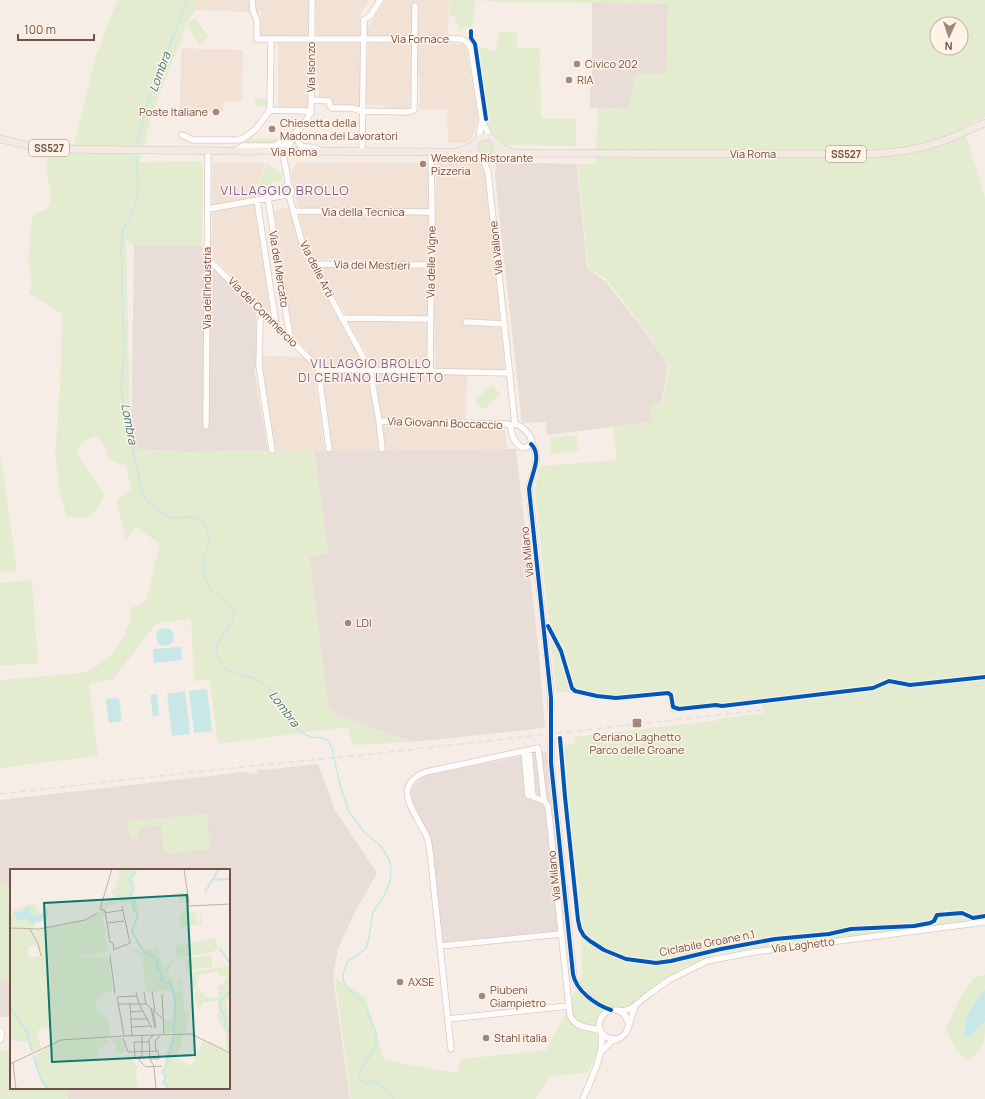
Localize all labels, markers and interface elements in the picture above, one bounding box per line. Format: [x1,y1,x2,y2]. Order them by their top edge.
scale bar [18,16,94,42]
north arrow [929,16,969,56]
text: 100 m [24,21,56,38]
street label: Via Fornace [391,31,450,46]
text: N [944,39,953,54]
street label: Via Isonzo [303,41,318,92]
water label: Lombra [144,48,175,94]
place label: Civico 202 [585,56,637,71]
marker: Civico 202 [572,59,582,69]
place label: RIA [577,72,594,87]
marker: RIA [564,75,574,85]
place label: Poste Italiane [139,104,209,119]
marker: Poste Italiane [211,107,221,117]
place label: Chiesetta della Madonna dei Lavoratori [280,115,398,143]
marker: Chiesetta della Madonna dei Lavoratori [267,124,277,134]
road number: SS527 [29,140,69,156]
street label: Via Roma [271,144,317,159]
street label: Via Roma [730,146,776,161]
road number: SS527 [826,146,866,162]
place label: Weekend Ristorante Pizzeria [431,150,534,178]
marker: Weekend Ristorante Pizzeria [418,159,428,169]
district label: VILLAGGIO BROLLO [220,181,350,199]
street label: Via della Tecnica [321,204,405,219]
street label: Via Vallone [485,220,506,276]
street label: Via delle Vigne [422,225,439,298]
street label: Via del Mercato [266,230,293,309]
street label: Via delle Arti [297,238,338,300]
street label: Via dell'Industria [199,247,214,329]
street label: Via dei Mestieri [334,256,410,273]
street label: Via del Commercio [225,273,302,350]
district label: VILLAGGIO BROLLO DI CERIANO LAGHETTO [298,355,444,386]
water label: Lombra [117,402,142,447]
street label: Via Giovanni Boccaccio [387,413,503,432]
street label: Via Milano [516,526,537,578]
place label: LDI [356,615,372,630]
marker: LDI [343,618,353,628]
water label: Lombra [265,687,304,731]
marker: Ceriano Laghetto Parco delle Groane [631,717,643,729]
place label: Ceriano Laghetto Parco delle Groane [590,729,685,757]
street label: Via Milano [543,850,564,902]
inset map [10,869,230,1089]
street label: Ciclabile Groane n.1 [658,926,756,959]
street label: Via Laghetto [771,933,836,956]
place label: AXSE [408,974,434,989]
marker: AXSE [395,977,405,987]
place label: Piubeni Giampietro [490,982,547,1010]
marker: Piubeni Giampietro [477,991,487,1001]
place label: Stahl italia [494,1030,547,1045]
marker: Stahl italia [481,1033,491,1043]

